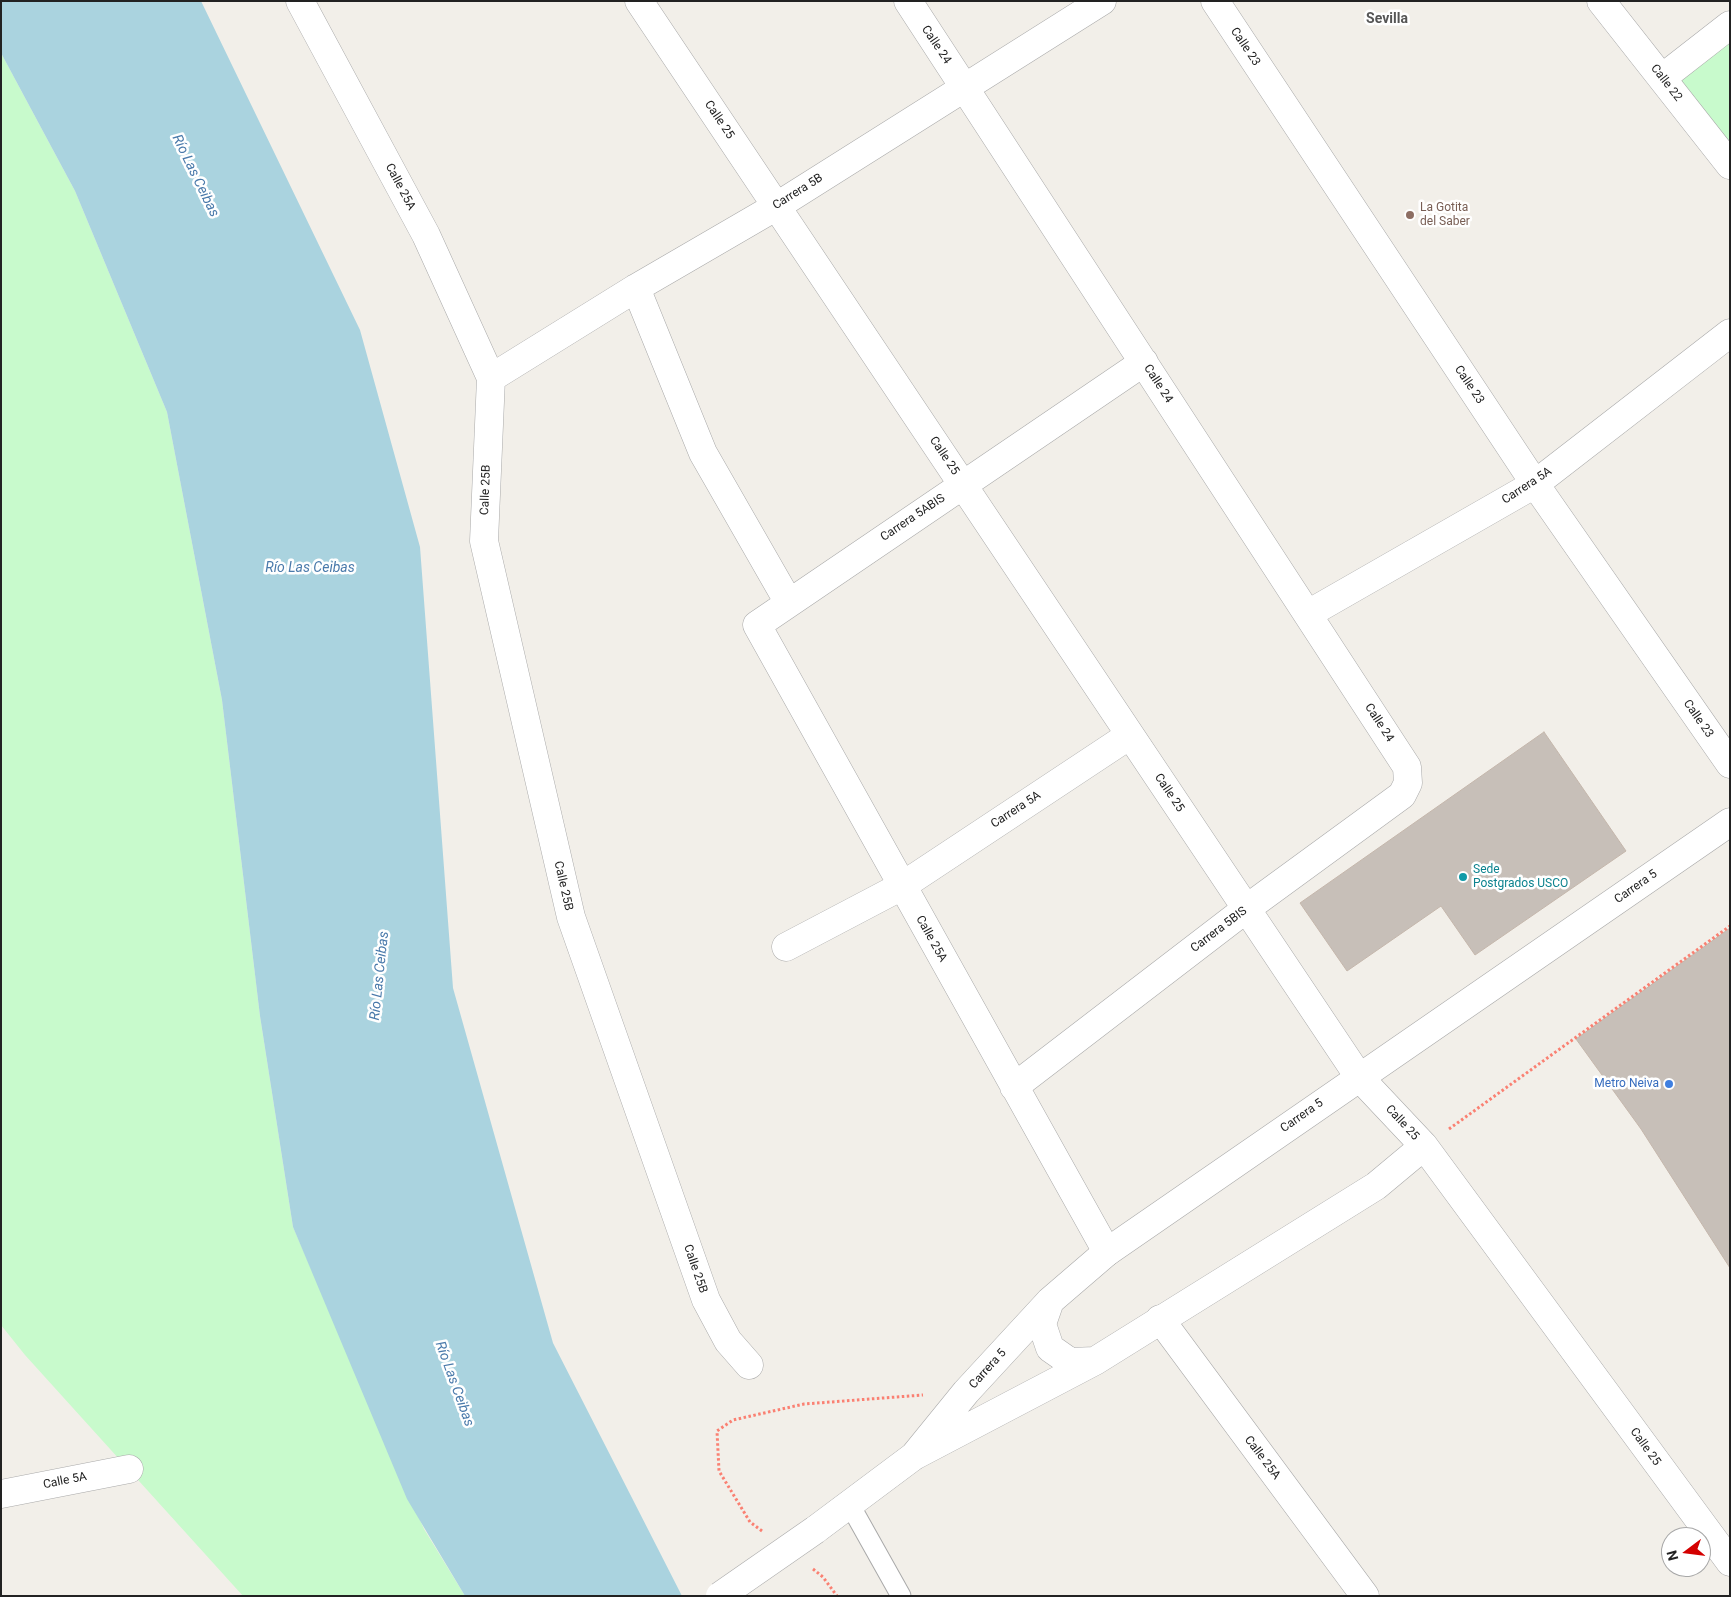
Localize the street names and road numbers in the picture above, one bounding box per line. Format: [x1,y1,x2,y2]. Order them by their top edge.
street label: Calle 24 [918,23,954,67]
street label: Calle 23 [1227,25,1263,69]
street label: Calle 22 [1647,62,1685,104]
street label: Calle 25 [701,98,737,142]
street label: Calle 25A [382,161,418,213]
street label: Carrera 5B [770,171,826,213]
street label: Calle 24 [1140,362,1176,406]
street label: Calle 23 [1451,363,1487,407]
street label: Calle 25 [926,434,962,478]
street label: Calle 25B [478,465,494,515]
street label: Carrera 5A [1499,465,1555,507]
street label: Carrera 5ABIS [878,491,948,545]
street label: Calle 23 [1680,697,1716,741]
street label: Calle 24 [1361,701,1397,745]
street label: Calle 25 [1151,771,1187,815]
street label: Carrera 5A [988,789,1044,831]
street label: Calle 25B [550,860,576,912]
street label: Carrera 5 [1612,867,1660,907]
street label: Carrera 5BIS [1188,904,1250,956]
street label: Calle 25A [912,913,950,965]
street label: Carrera 5 [1278,1096,1326,1136]
street label: Calle 25 [1382,1102,1422,1144]
street label: Calle 25B [680,1243,710,1295]
street label: Carrera 5 [966,1346,1010,1392]
street label: Calle 25 [1627,1425,1663,1469]
street label: Calle 25A [1241,1433,1283,1483]
street label: Calle 5A [42,1470,88,1492]

